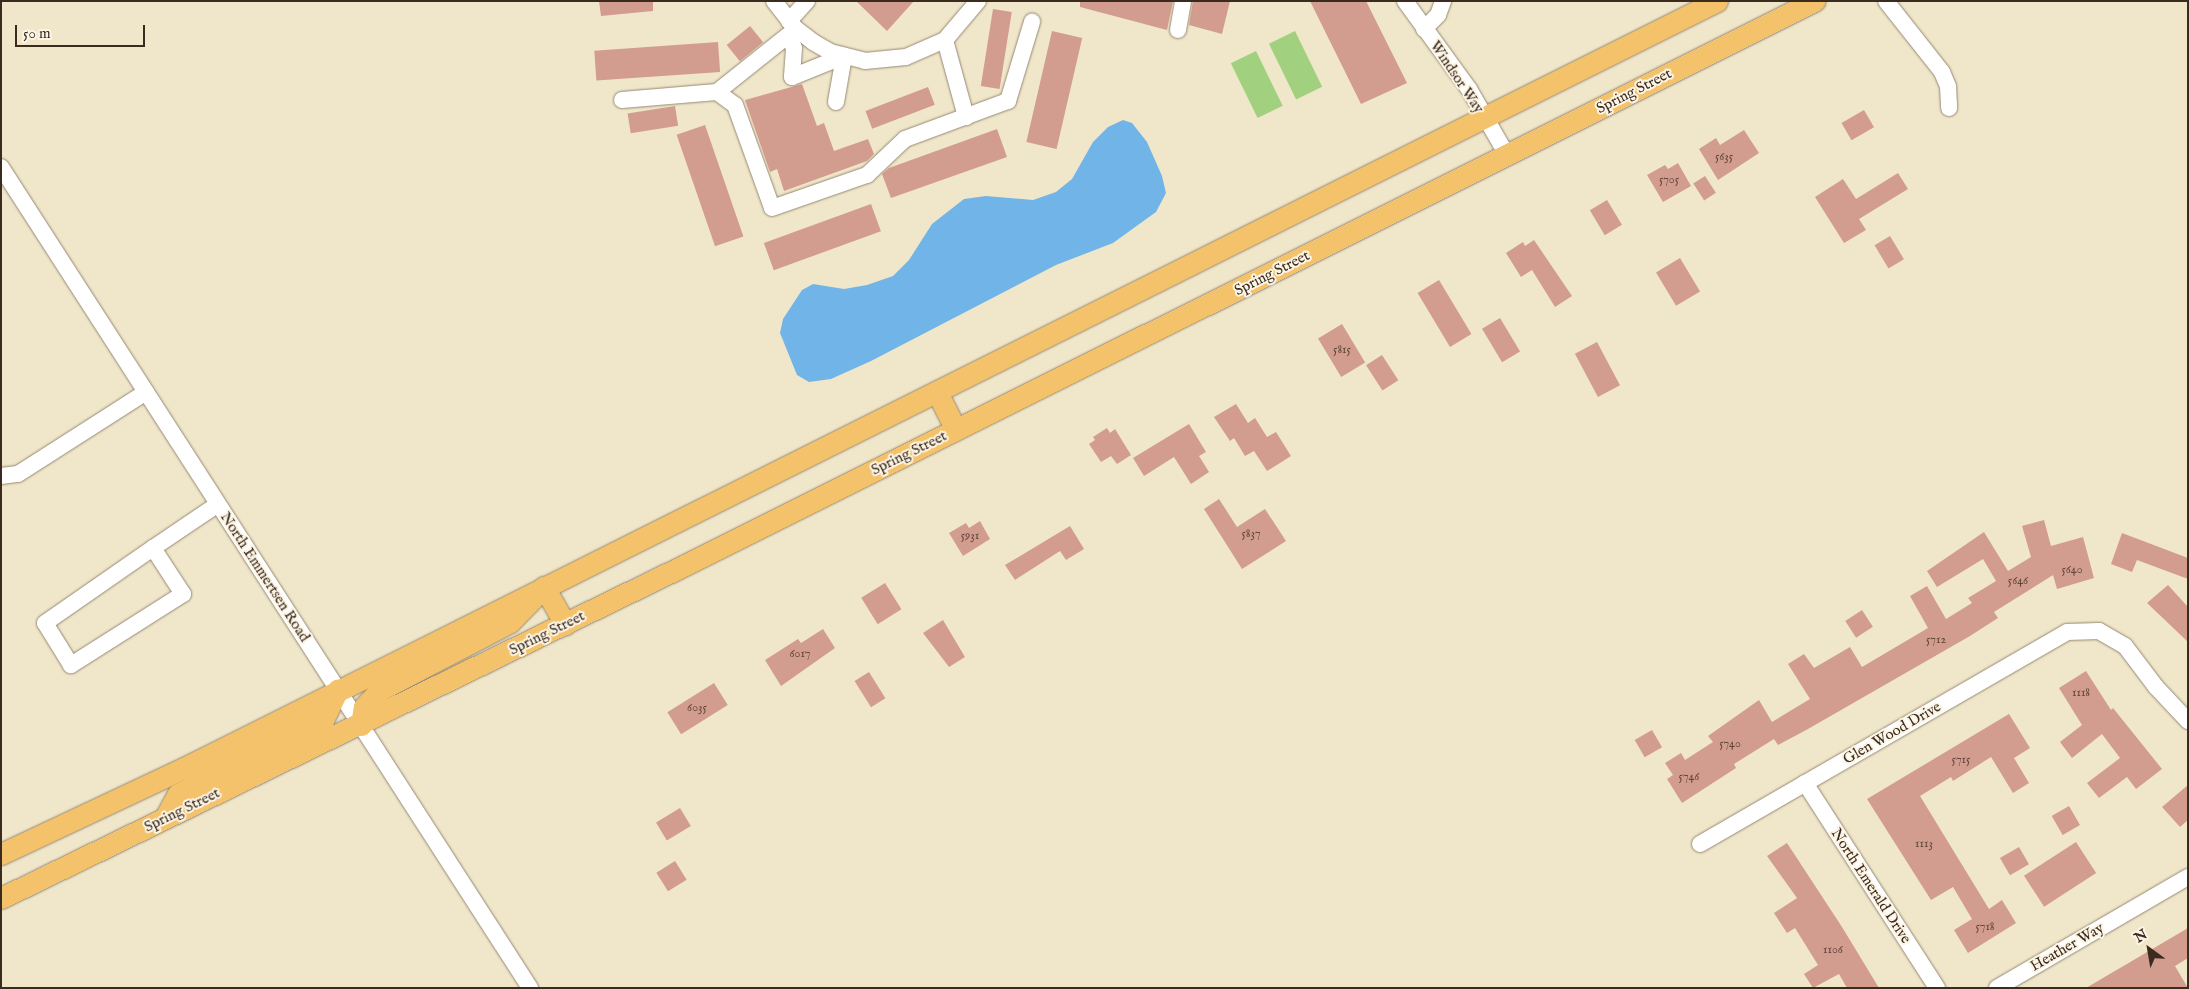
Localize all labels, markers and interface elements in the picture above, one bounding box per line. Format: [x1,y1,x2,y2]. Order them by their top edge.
scale bar [18,15,148,47]
text: 50 m [23,24,51,43]
street label: Windsor Way [1426,37,1488,117]
street label: Spring Street [1593,64,1675,118]
house number: 5635 [1715,150,1733,164]
house number: 5705 [1659,173,1679,187]
street label: Spring Street [1231,246,1313,300]
house number: 5815 [1333,343,1351,357]
street label: Spring Street [868,427,950,479]
street label: North Emmertsen Road [216,509,314,645]
house number: 5837 [1241,527,1261,541]
house number: 5931 [961,529,979,543]
house number: 5640 [2061,563,2083,577]
house number: 5646 [2008,574,2028,588]
street label: Spring Street [506,607,588,659]
house number: 5712 [1926,633,1946,647]
house number: 6017 [790,647,810,661]
house number: 1118 [2072,686,2090,700]
street label: Glen Wood Drive [1840,698,1944,768]
house number: 6035 [687,701,707,715]
house number: 5740 [1719,737,1741,751]
house number: 5715 [1952,753,1970,767]
house number: 5746 [1679,770,1699,784]
street label: Spring Street [141,784,223,836]
street label: North Emerald Drive [1827,825,1915,947]
house number: 1113 [1915,837,1933,851]
street label: Heather Way [2027,919,2107,975]
house number: 5718 [1975,920,1995,934]
north arrow [2124,924,2174,974]
text: N [2131,925,2151,947]
house number: 1106 [1823,943,1843,957]

